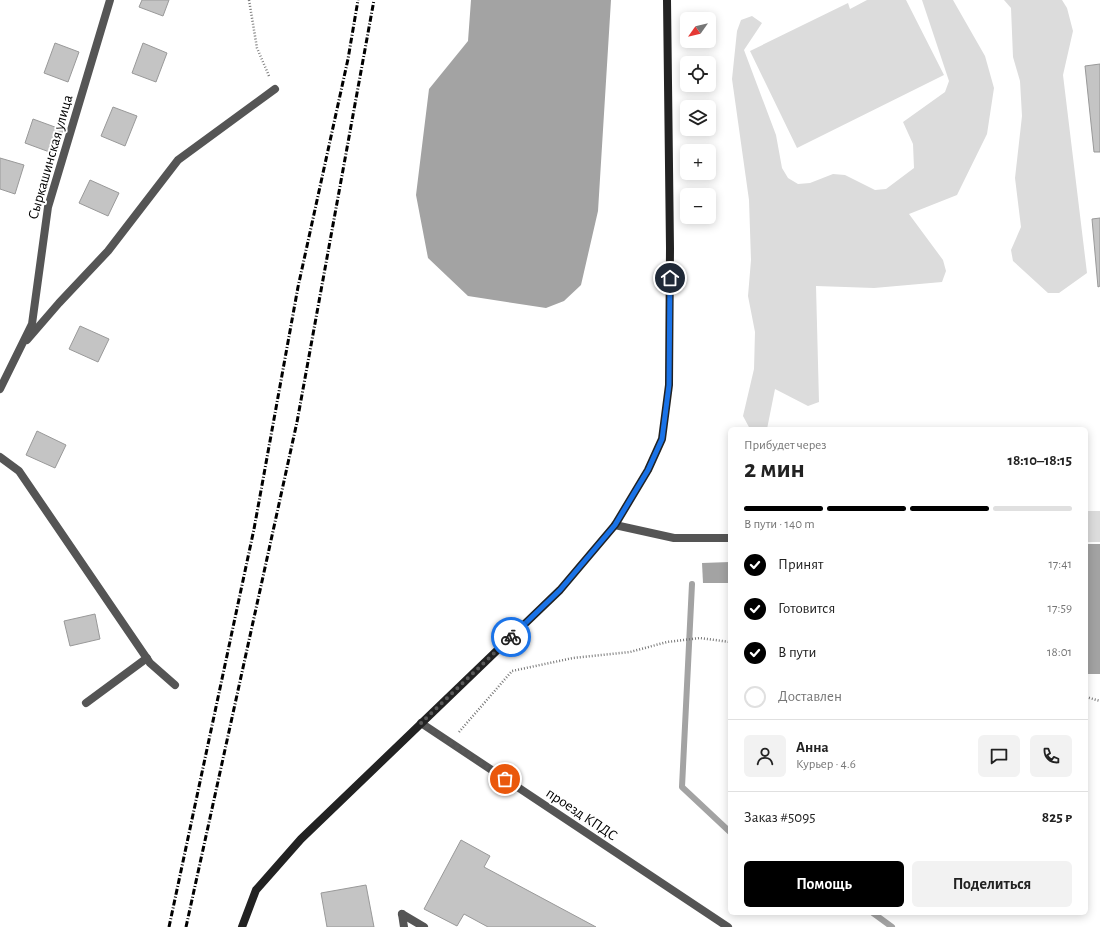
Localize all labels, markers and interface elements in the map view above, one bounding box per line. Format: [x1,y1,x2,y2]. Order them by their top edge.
north arrow [680,12,716,48]
map controls [680,12,716,224]
button: locate [680,56,716,92]
street label: Сыркашинская улица [26,93,75,221]
button: layers [680,100,716,136]
button: + [680,144,716,180]
button: − [680,188,716,224]
pin [653,261,687,295]
icon: home [659,267,681,289]
text: Прибудет через [744,439,826,452]
text: 18:10–18:15 [1008,453,1072,468]
text: 2 мин [744,456,805,482]
text: В пути · 140 m [744,518,815,531]
icon: check [744,554,766,576]
text: Принят [778,557,823,572]
text: 17:41 [1048,558,1072,571]
icon: check [744,598,766,620]
text: Готовится [778,601,835,616]
text: 17:59 [1048,602,1072,615]
courier [491,617,531,657]
icon: bike [500,626,522,648]
icon: check [744,642,766,664]
text: В пути [778,645,816,660]
text: 18:01 [1047,646,1072,659]
text: Доставлен [778,689,842,704]
button: person [744,735,786,777]
button: chat [978,735,1020,777]
button: phone [1030,735,1072,777]
text: Анна [796,740,829,755]
text: Курьер · 4.6 [796,758,856,771]
pin [488,762,522,796]
icon: bag [494,768,516,790]
street label: проезд КПДС [543,785,620,844]
text: Заказ #5095 [744,810,816,825]
text: 825 ₽ [1042,810,1072,825]
button: Помощь [744,861,904,907]
button: Поделиться [912,861,1072,907]

